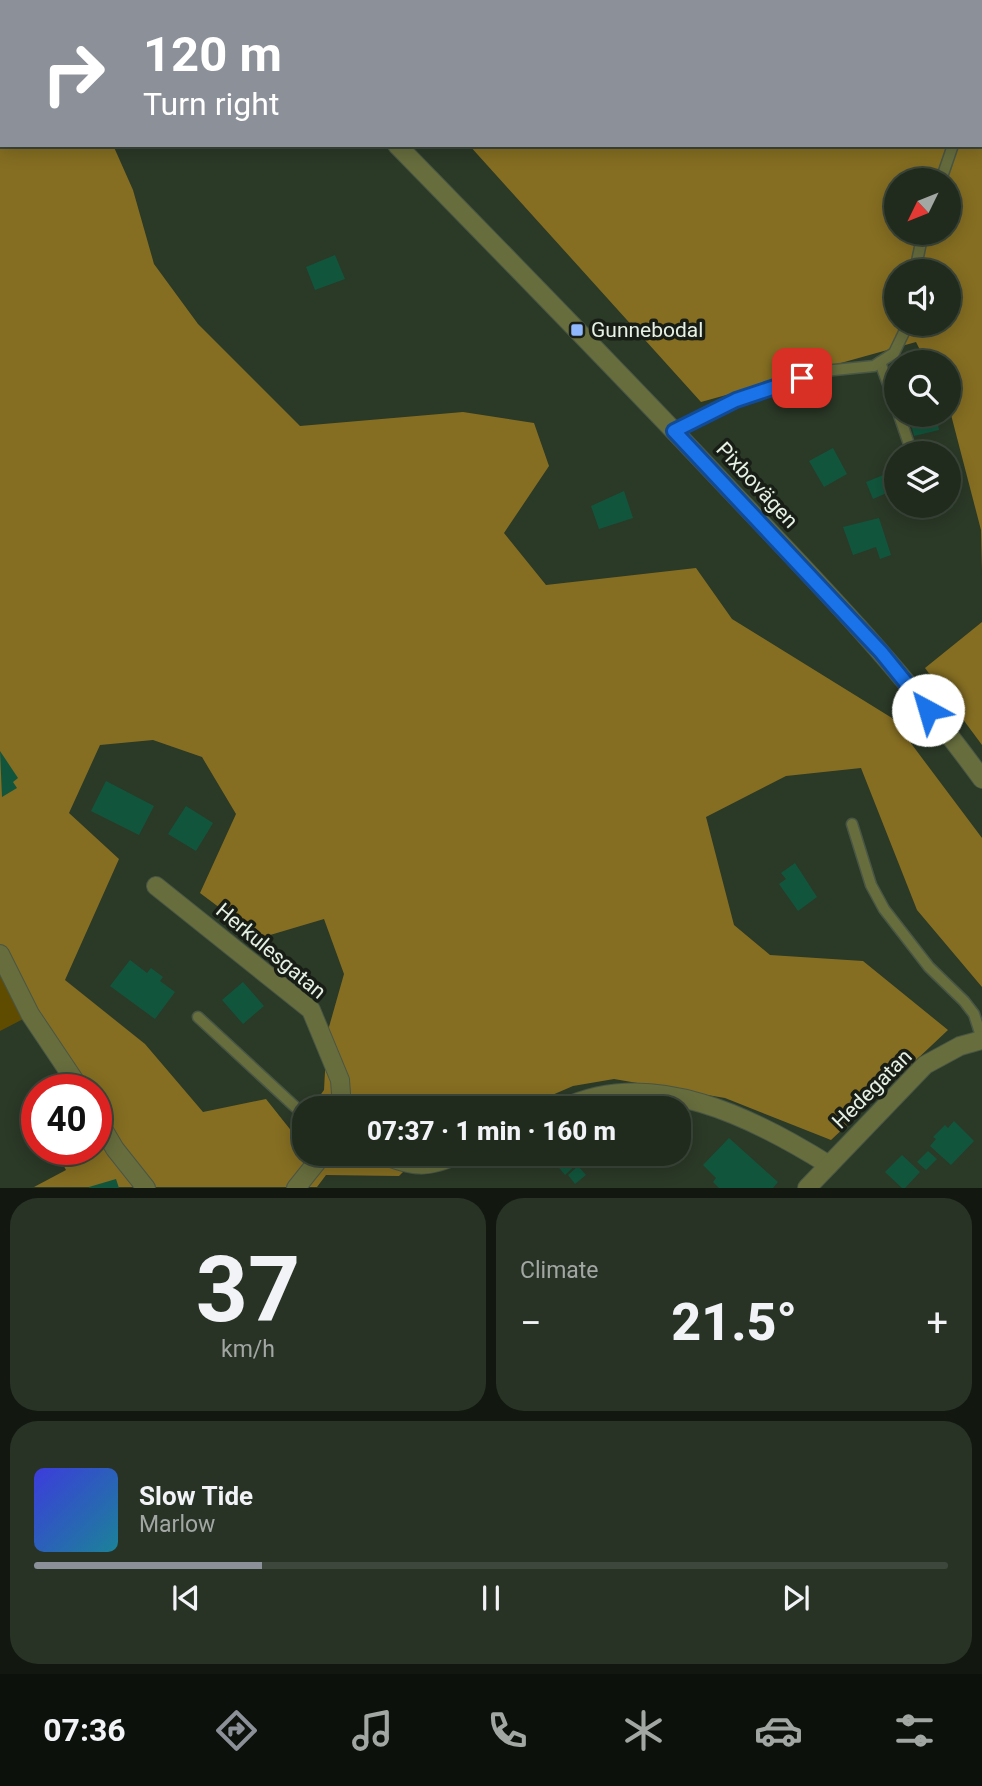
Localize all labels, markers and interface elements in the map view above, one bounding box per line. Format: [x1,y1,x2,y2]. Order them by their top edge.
text: 120 m [143,26,282,83]
icon: right [28,28,119,119]
text: Turn right [143,85,279,123]
north arrow [884,168,961,245]
map controls [884,168,961,518]
button: sound [884,259,961,336]
place label: Gunnebodal [591,318,703,342]
marker: Gunnebodal [569,322,585,338]
pin [772,348,832,408]
button: search [884,350,961,427]
icon: arrive [783,359,821,397]
street label: Pixbovägen [711,437,803,533]
button: layers [884,441,961,518]
position arrow [891,673,965,747]
street label: Herkulesgatan [211,898,331,1004]
street label: Hedegatan [827,1044,917,1134]
speed limit sign: 40 [21,1074,112,1165]
text: 07:37 · 1 min · 160 m [367,1116,616,1146]
text: 37 [196,1237,300,1343]
text: Climate [520,1257,599,1284]
text: 21.5° [671,1292,797,1353]
text: − [520,1301,542,1345]
text: + [926,1301,948,1345]
text: km/h [221,1336,275,1363]
text: Slow Tide [139,1481,253,1511]
text: Marlow [139,1511,215,1538]
icon: previous [167,1579,205,1617]
icon: pause [472,1579,510,1617]
icon: next [777,1579,815,1617]
icon: directions [212,1706,261,1755]
icon: music [348,1706,397,1755]
icon: phone [483,1706,532,1755]
icon: climate [619,1706,668,1755]
icon: car [754,1706,803,1755]
icon: filters [890,1706,939,1755]
text: 07:36 [43,1711,126,1749]

